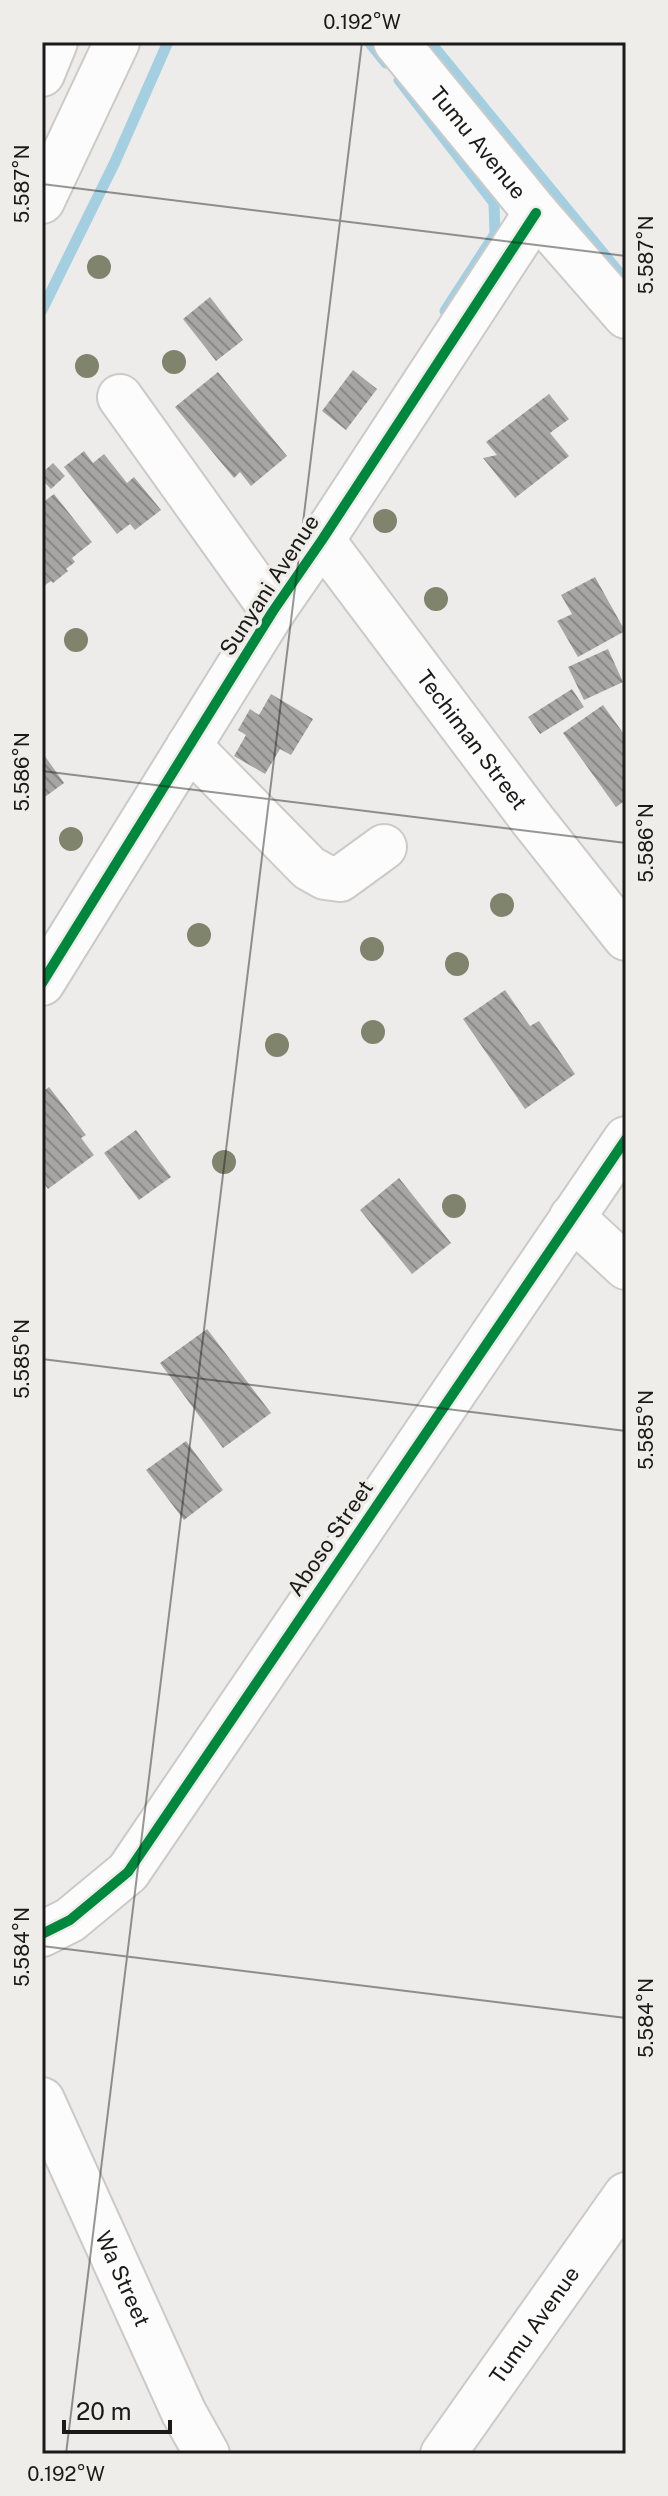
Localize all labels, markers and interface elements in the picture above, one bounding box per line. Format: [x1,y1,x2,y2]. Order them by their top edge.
text: 0.192°W [323,10,401,34]
street label: Tumu Avenue [425,81,532,204]
text: 5.587°N [10,144,34,224]
text: 5.587°N [634,215,658,295]
street label: Sunyani Avenue [214,510,324,660]
street label: Techiman Street [411,665,533,815]
text: 5.586°N [10,732,34,812]
text: 5.586°N [634,803,658,883]
text: 5.585°N [10,1319,34,1399]
text: 5.585°N [634,1390,658,1470]
street label: Aboso Street [282,1475,378,1601]
text: 5.584°N [10,1907,34,1987]
text: 5.584°N [634,1978,658,2058]
street label: Wa Street [90,2227,156,2330]
street label: Tumu Avenue [484,2261,584,2389]
scale bar [64,2384,170,2434]
text: 20 m [76,2397,132,2425]
text: 0.192°W [27,2462,105,2486]

